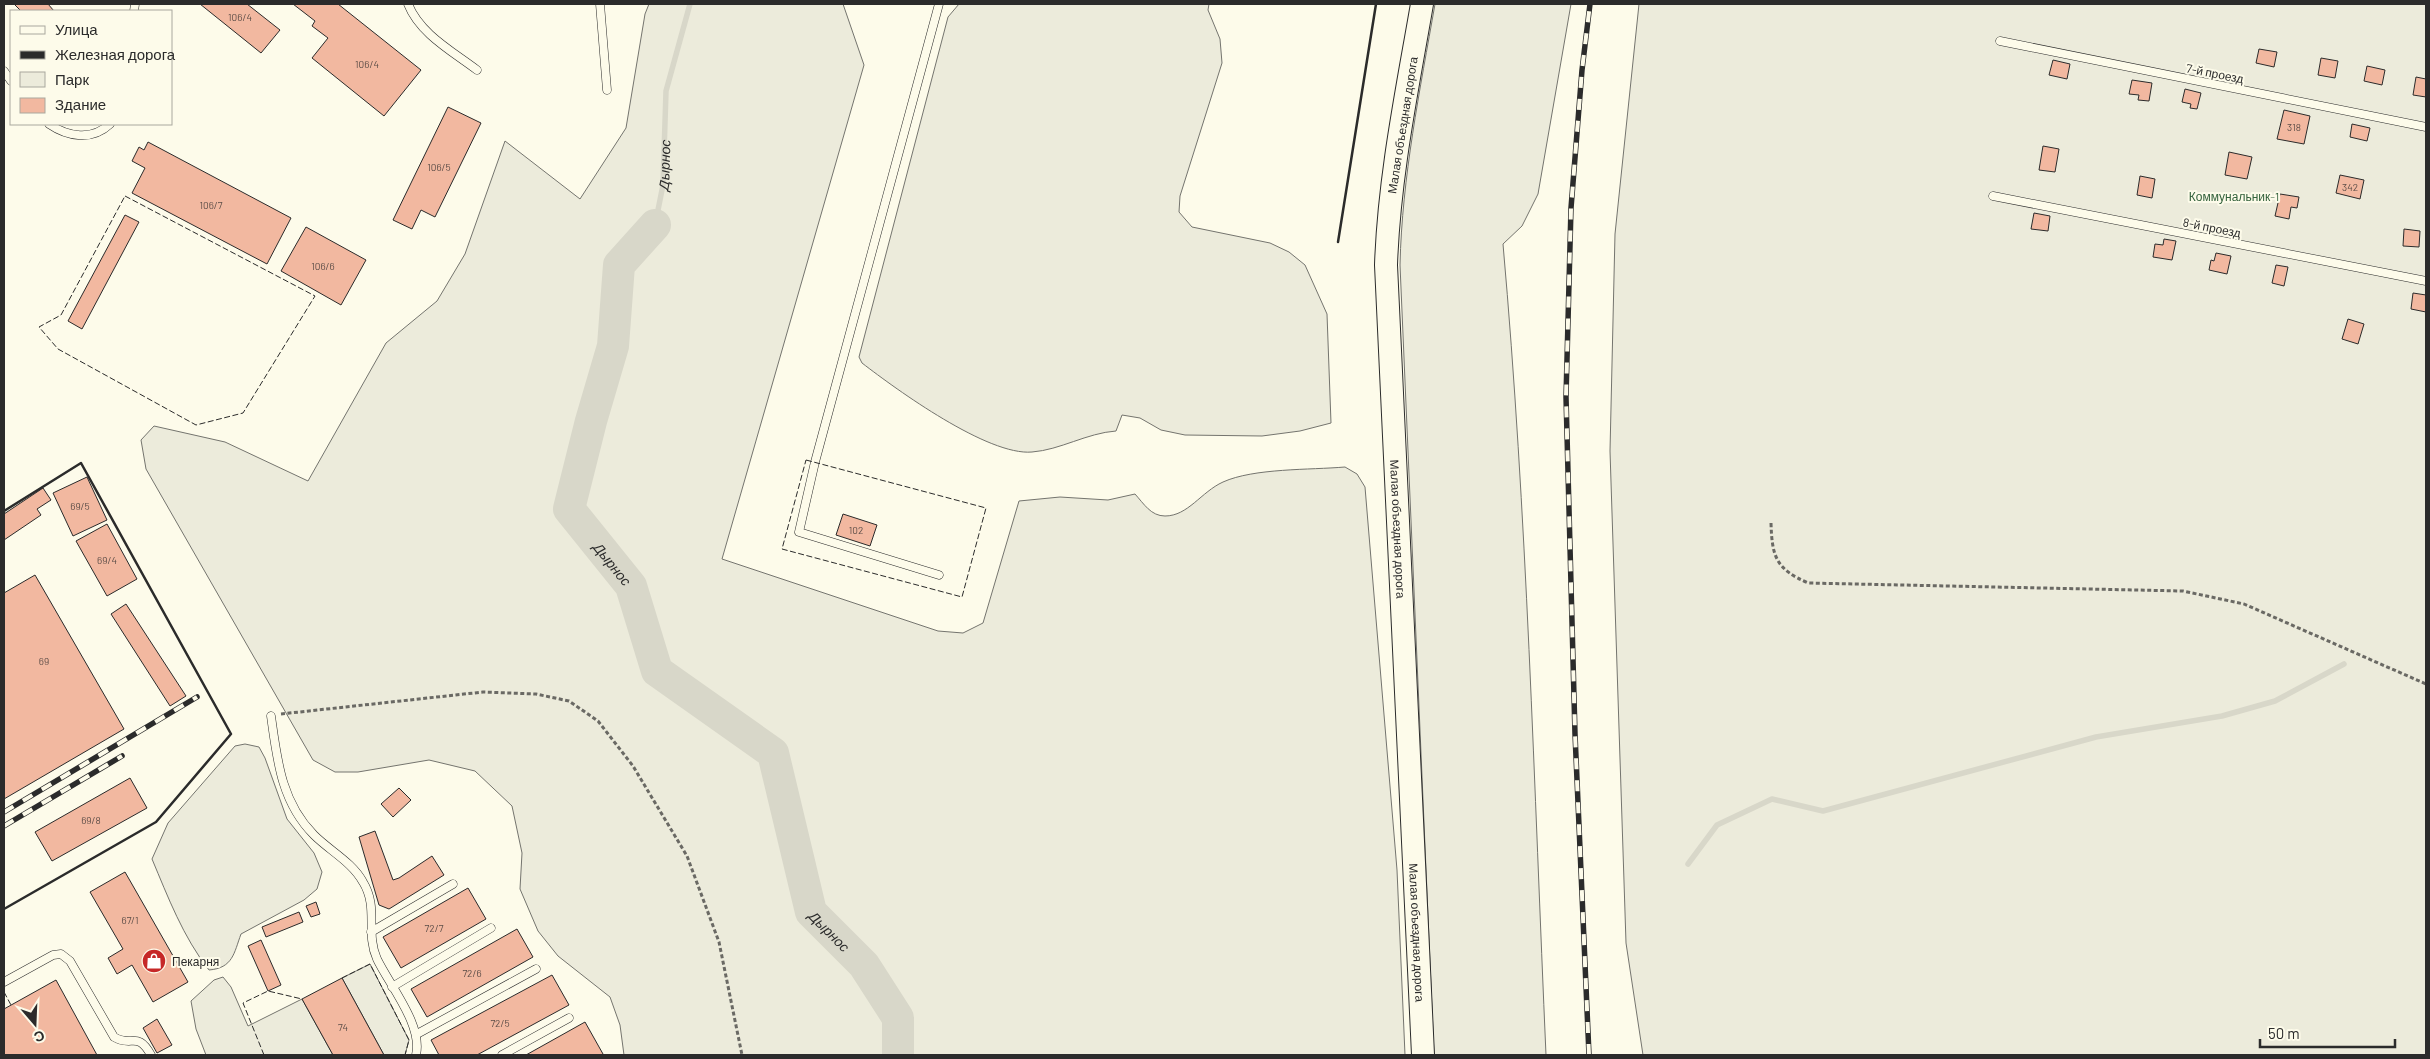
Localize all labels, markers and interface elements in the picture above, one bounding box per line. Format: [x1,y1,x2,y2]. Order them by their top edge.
legend [10,10,172,125]
house number: 106/4 [228,11,252,23]
text: Улица [55,20,98,38]
text: Железная дорога [55,45,176,63]
street label: Малая объездная дорога [1384,55,1421,195]
house number: 106/4 [355,58,379,70]
street label: 7-й проезд [2185,61,2245,86]
text: Парк [55,70,89,88]
text: Здание [55,95,106,113]
house number: 318 [2287,121,2301,133]
water label: Дырнос [653,139,673,194]
house number: 106/5 [427,161,451,173]
house number: 342 [2342,181,2358,193]
park label: Коммунальник-1 [2189,189,2279,204]
house number: 106/7 [199,199,223,211]
street label: 8-й проезд [2182,215,2242,240]
house number: 106/6 [311,260,335,272]
street label: Малая объездная дорога [1388,459,1409,599]
house number: 69/5 [70,500,90,512]
house number: 102 [849,524,863,536]
water label: Дырнос [589,537,635,589]
house number: 69/4 [97,554,117,566]
house number: 69 [39,655,49,667]
house number: 69/8 [81,814,101,826]
street label: Малая объездная дорога [1407,863,1428,1003]
water label: Дырнос [805,906,854,955]
house number: 67/1 [122,914,138,926]
house number: 72/7 [425,922,444,934]
shop icon: Пекарня [141,948,167,974]
place label: Пекарня [172,954,219,969]
house number: 72/6 [462,967,482,979]
north arrow [10,999,60,1049]
scale bar [2260,1016,2395,1048]
house number: 72/5 [490,1017,510,1029]
house number: 74 [338,1021,348,1033]
text: 50 m [2268,1024,2300,1042]
text: С [32,1027,47,1046]

